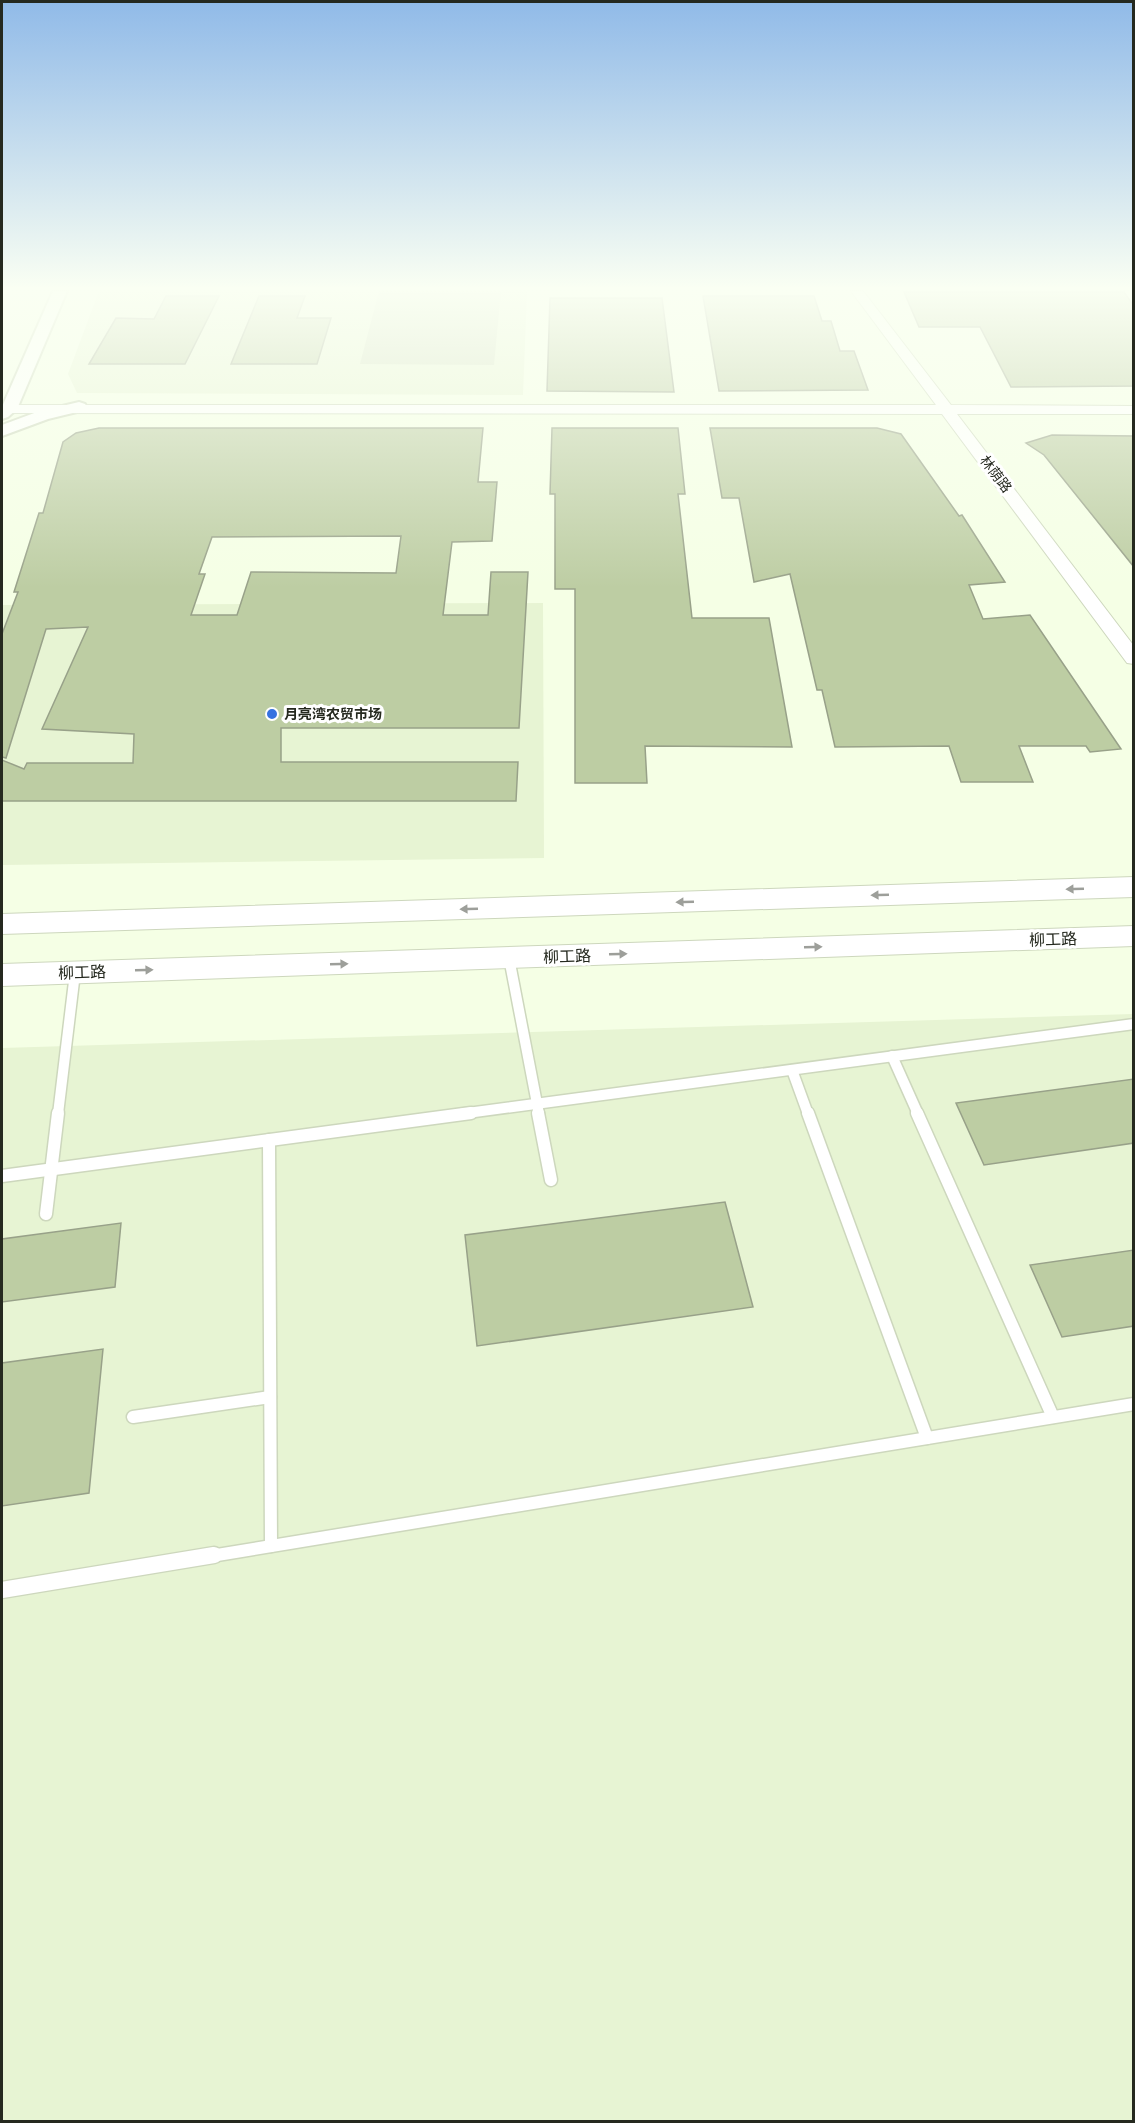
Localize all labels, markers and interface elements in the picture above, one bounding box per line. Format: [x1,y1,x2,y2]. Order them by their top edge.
street label: 林荫路 [976,452,1015,496]
place label: 月亮湾农贸市场 [284,706,382,723]
marker: 月亮湾农贸市场 [265,707,279,721]
one-way arrow [1066,885,1085,894]
one-way arrow [871,891,890,900]
one-way arrow [676,897,695,906]
one-way arrow [460,904,479,913]
street label: 柳工路 [1029,929,1077,950]
one-way arrow [803,943,822,952]
street label: 柳工路 [543,946,591,967]
one-way arrow [608,949,627,959]
one-way arrow [329,959,348,968]
street label: 柳工路 [58,962,106,983]
one-way arrow [134,966,153,975]

